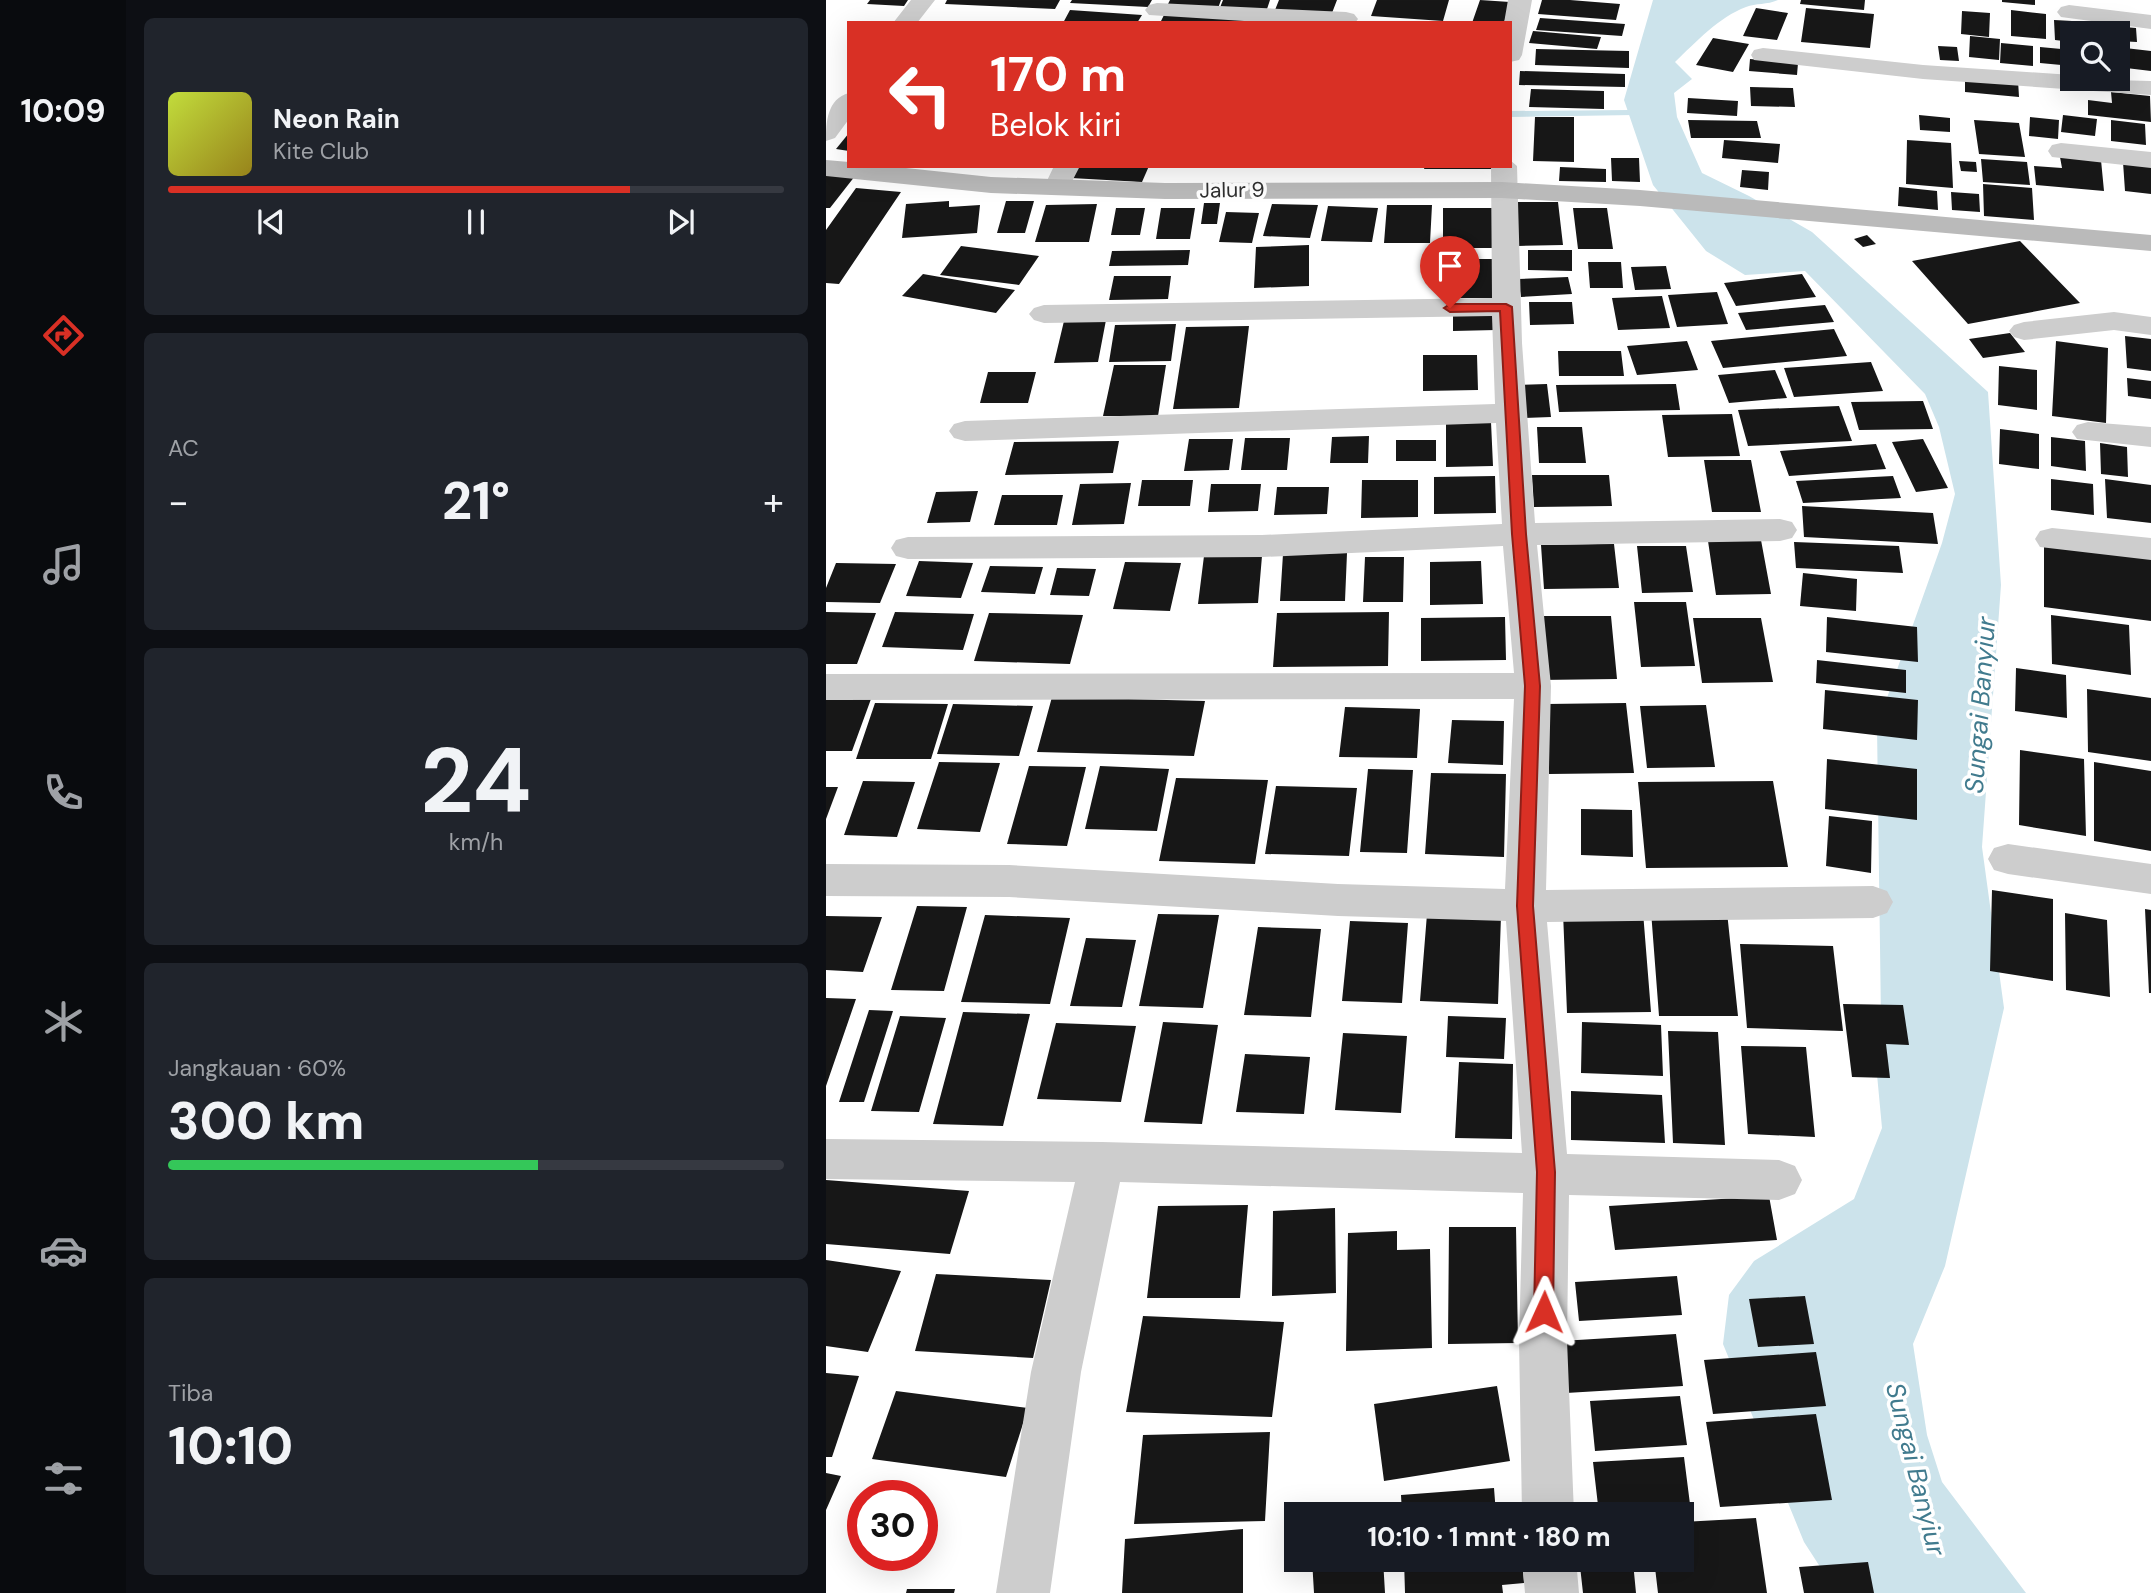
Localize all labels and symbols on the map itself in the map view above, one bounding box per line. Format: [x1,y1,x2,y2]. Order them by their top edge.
street label: Jalur 9 [1199,175,1265,205]
pin [1420,236,1480,308]
water label: Sungai Banyiur [1957,614,2003,795]
position arrow [1507,1275,1581,1349]
water label: Sungai Banyiur [1878,1379,1954,1560]
speed limit sign: 30 [847,1480,938,1571]

